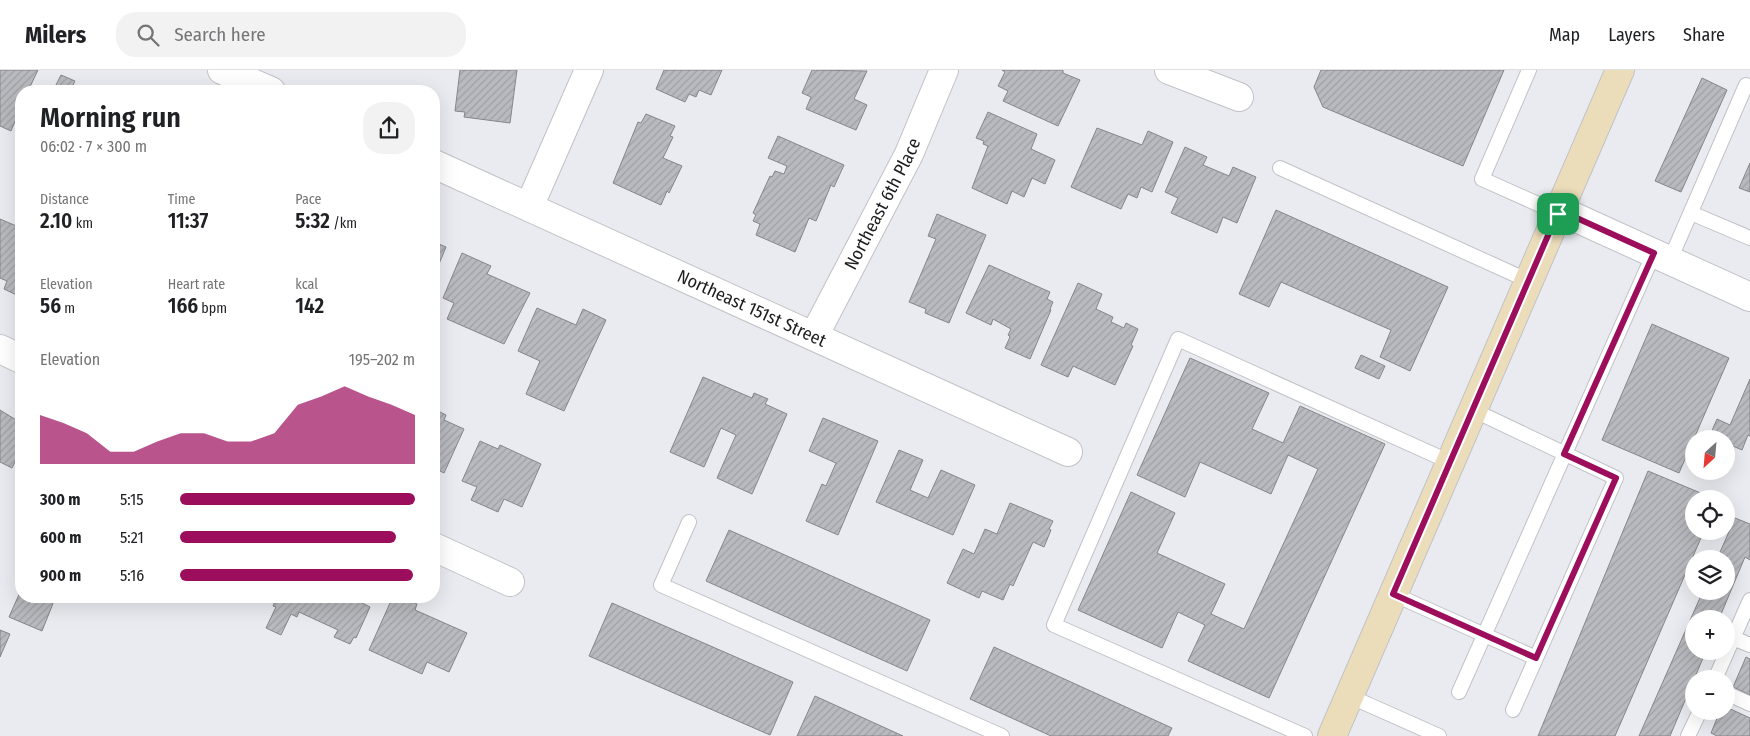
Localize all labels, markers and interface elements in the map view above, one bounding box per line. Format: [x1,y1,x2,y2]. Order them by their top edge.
search box [116,12,466,57]
text: Milers [25,21,86,49]
icon: search [134,21,162,49]
text: Search here [174,23,266,46]
text: Map [1549,24,1580,46]
text: Layers [1608,24,1655,46]
text: Share [1683,24,1725,46]
text: Morning run [40,101,181,134]
button: share [363,102,415,154]
street label: Northeast 6th Place [840,135,925,273]
text: 06:02 · 7 × 300 m [40,137,147,156]
text: Distance [40,191,89,208]
text: Time [168,191,195,208]
text: Pace [295,191,321,208]
pin [1537,193,1579,235]
icon: arrive [1544,200,1572,228]
text: 2.10 [40,208,72,234]
text: 11:37 [168,208,208,234]
text: 5:32 [295,208,330,234]
text: km [72,215,93,232]
text: /km [330,215,357,232]
street label: Northeast 151st Street [674,265,830,352]
text: Elevation [40,276,93,293]
text: Heart rate [168,276,225,293]
text: kcal [295,276,318,293]
text: 56 [40,293,61,319]
text: 166 [168,293,198,319]
text: 142 [295,293,324,319]
text: m [61,300,75,317]
text: bpm [198,300,227,317]
text: Elevation [40,350,100,369]
text: 195–202 m [349,350,415,369]
north arrow [1685,430,1735,480]
map controls [1685,430,1735,720]
text: 300 m [40,490,81,509]
text: 5:15 [120,490,144,509]
button: locate [1685,490,1735,540]
text: 600 m [40,528,81,547]
text: 5:21 [120,528,144,547]
button: layers [1685,550,1735,600]
text: 900 m [40,566,81,585]
text: 5:16 [120,566,144,585]
button: + [1685,610,1735,660]
button: − [1685,670,1735,720]

